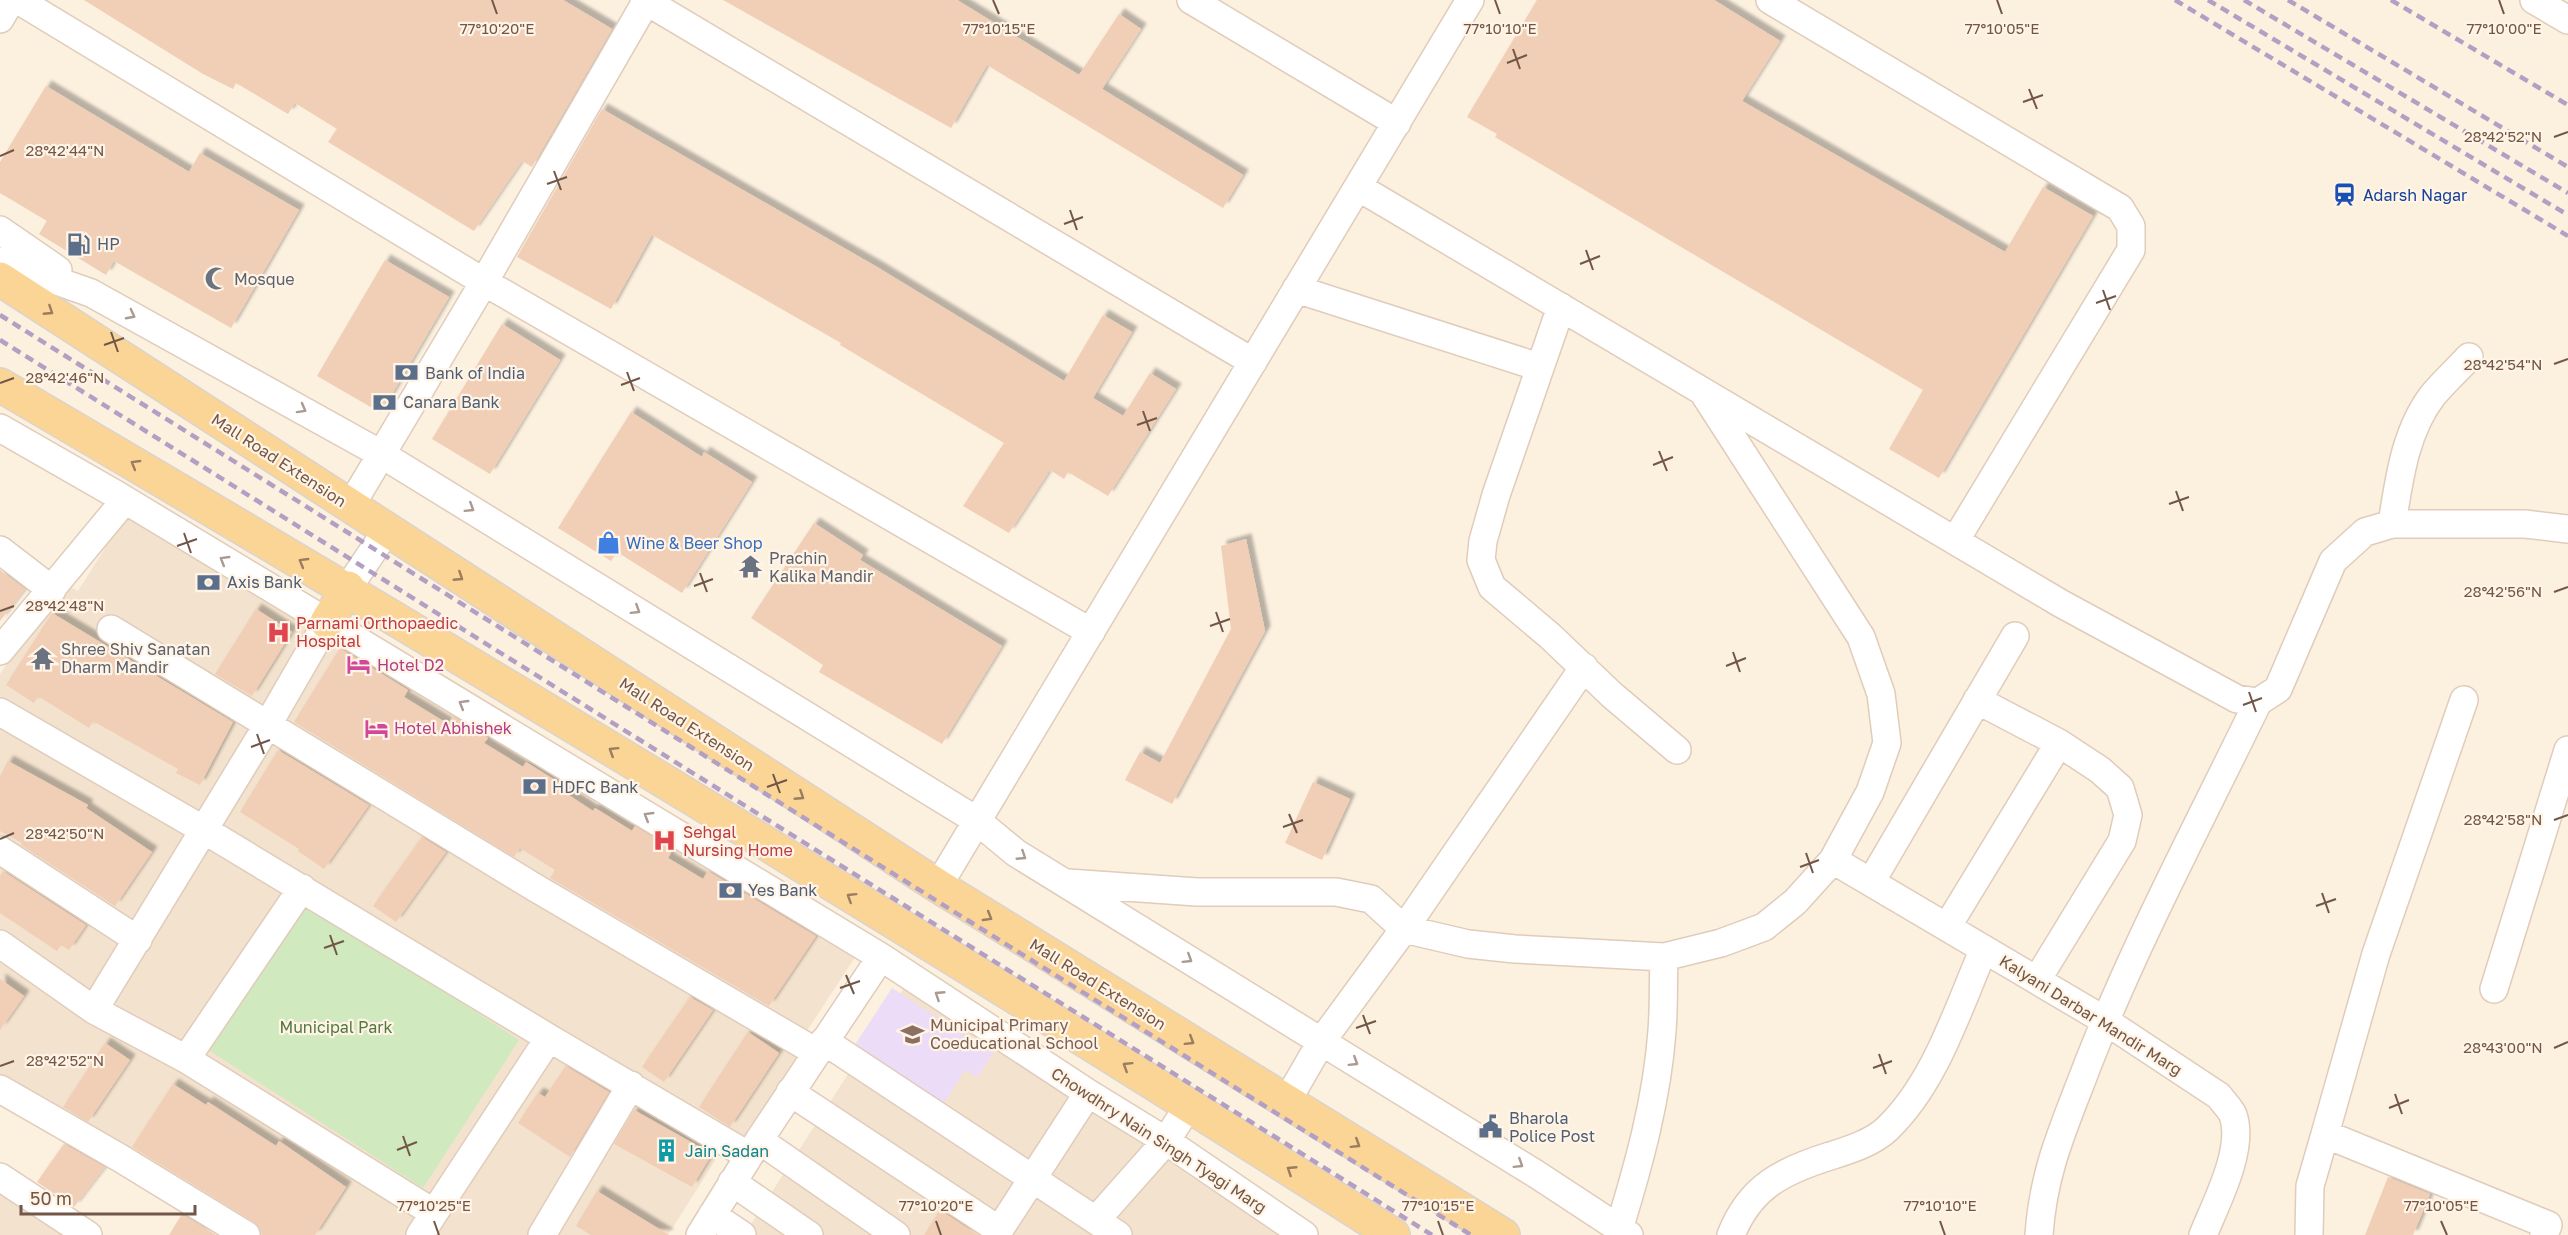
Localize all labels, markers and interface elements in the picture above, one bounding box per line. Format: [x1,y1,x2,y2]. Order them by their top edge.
text: 77°10'20"E [460,19,534,37]
text: 77°10'15"E [963,19,1035,37]
text: 77°10'10"E [1463,19,1537,37]
text: 77°10'05"E [1965,19,2039,37]
text: 77°10'00"E [2466,19,2542,37]
text: 28°42'52"N [2464,127,2542,145]
text: 28°42'44"N [25,141,105,159]
station icon: Adarsh Nagar [2332,182,2358,208]
place label: Adarsh Nagar [2363,185,2467,205]
fuel station icon: HP [66,231,92,257]
place label: HP [97,234,120,254]
mosque icon: Mosque [203,266,229,292]
place label: Mosque [234,269,295,289]
one-way arrow [43,303,53,315]
one-way arrow [125,308,136,319]
text: 28°42'54"N [2464,355,2542,373]
bank icon: Bank of India [394,360,420,386]
place label: Bank of India [425,363,525,383]
text: 28°42'46"N [26,368,104,386]
bank icon: Canara Bank [372,389,398,415]
place label: Canara Bank [403,392,500,412]
one-way arrow [296,402,306,413]
street label: Mall Road Extension [208,409,350,511]
one-way arrow [131,460,141,471]
one-way arrow [464,501,474,513]
shop icon: Wine & Beer Shop [595,530,621,556]
place label: Wine & Beer Shop [626,533,763,553]
place label: Prachin Kalika Mandir [769,548,873,586]
temple icon: Prachin Kalika Mandir [738,554,764,580]
one-way arrow [220,556,230,567]
one-way arrow [299,558,310,570]
bank icon: Axis Bank [196,569,222,595]
one-way arrow [453,569,463,581]
place label: Axis Bank [227,572,302,592]
text: 28°42'56"N [2464,582,2542,600]
text: 28°42'48"N [25,596,105,614]
one-way arrow [630,603,640,615]
place label: Parnami Orthopaedic Hospital [296,613,458,651]
hospital icon: Parnami Orthopaedic Hospital [265,619,291,645]
place label: Shree Shiv Sanatan Dharm Mandir [61,639,210,677]
temple icon: Shree Shiv Sanatan Dharm Mandir [30,645,56,671]
hotel icon: Hotel D2 [346,652,372,678]
place label: Hotel D2 [377,655,444,675]
street label: Mall Road Extension [616,673,758,775]
one-way arrow [459,700,469,712]
hotel icon: Hotel Abhishek [363,715,389,741]
place label: Hotel Abhishek [394,718,512,738]
one-way arrow [609,747,619,759]
bank icon: HDFC Bank [521,774,547,800]
place label: HDFC Bank [552,777,638,797]
one-way arrow [793,789,804,800]
text: 28°42'58"N [2464,810,2542,828]
one-way arrow [644,812,654,823]
place label: Sehgal Nursing Home [683,822,793,860]
text: 28°42'50"N [26,824,104,842]
hospital icon: Sehgal Nursing Home [652,828,678,854]
one-way arrow [1016,849,1026,861]
bank icon: Yes Bank [717,877,743,903]
place label: Yes Bank [748,880,817,900]
one-way arrow [847,893,857,905]
one-way arrow [982,909,992,921]
street label: Mall Road Extension [1026,934,1170,1034]
street label: Kalyani Darbar Mandir Marg [1996,950,2186,1080]
one-way arrow [1182,952,1192,964]
one-way arrow [935,991,946,1002]
place label: Municipal Primary Coeducational School [930,1015,1098,1053]
park label: Municipal Park [279,1017,393,1037]
school or university icon: Municipal Primary Coeducational School [899,1021,925,1047]
one-way arrow [1184,1034,1194,1046]
text: 28°43'00"N [2463,1038,2543,1056]
text: 28°42'52"N [26,1051,104,1069]
one-way arrow [1347,1054,1358,1065]
street label: Chowdhry Nain Singh Tyagi Marg [1048,1063,1270,1217]
one-way arrow [1122,1063,1133,1074]
place label: Bharola Police Post [1509,1108,1595,1146]
public building icon: Bharola Police Post [1478,1114,1504,1140]
one-way arrow [1350,1136,1360,1148]
building icon: Jain Sadan [654,1138,680,1164]
place label: Jain Sadan [685,1141,769,1161]
one-way arrow [1513,1157,1523,1169]
one-way arrow [1287,1165,1297,1177]
scale bar [21,1178,195,1216]
text: 50 m [30,1187,72,1209]
text: 77°10'25"E [397,1196,471,1214]
text: 77°10'20"E [899,1196,973,1214]
text: 77°10'15"E [1402,1196,1474,1214]
text: 77°10'10"E [1903,1196,1977,1214]
text: 77°10'05"E [2404,1196,2478,1214]

